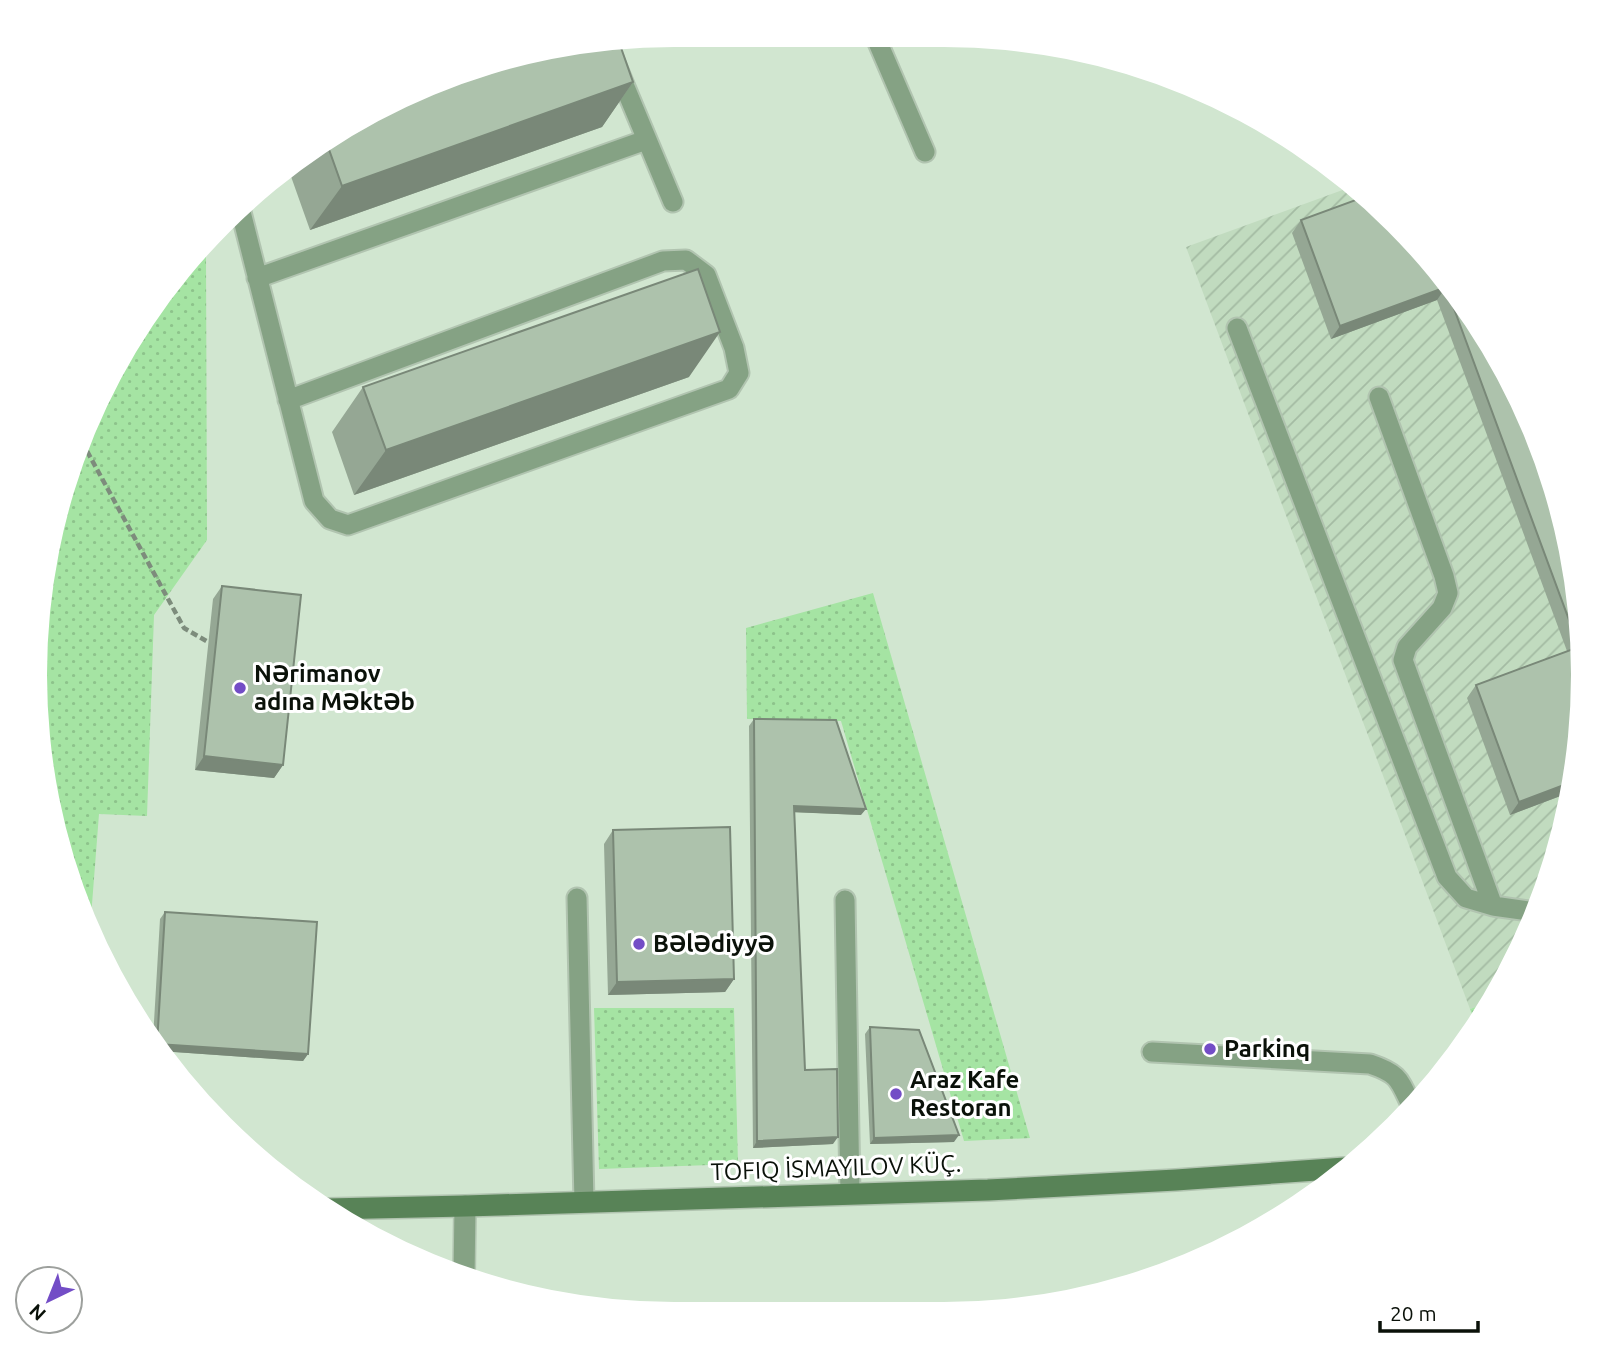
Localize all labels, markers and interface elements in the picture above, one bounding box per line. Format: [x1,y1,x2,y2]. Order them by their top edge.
place label: Nərimanov adına Məktəb [254,660,415,715]
marker: Nərimanov adına Məktəb [232,680,248,696]
place label: Bələdiyyə [653,930,775,957]
marker: Bələdiyyə [631,936,647,952]
place label: Parkinq [1224,1035,1310,1062]
marker: Parkinq [1202,1041,1218,1057]
place label: Araz Kafe Restoran [910,1066,1019,1121]
marker: Araz Kafe Restoran [888,1086,904,1102]
street label: TOFIQ İSMAYILOV KÜÇ. [710,1150,962,1185]
north arrow [14,1265,84,1335]
scale bar [1380,1290,1478,1334]
text: N [25,1300,50,1325]
text: 20 m [1390,1301,1437,1325]

